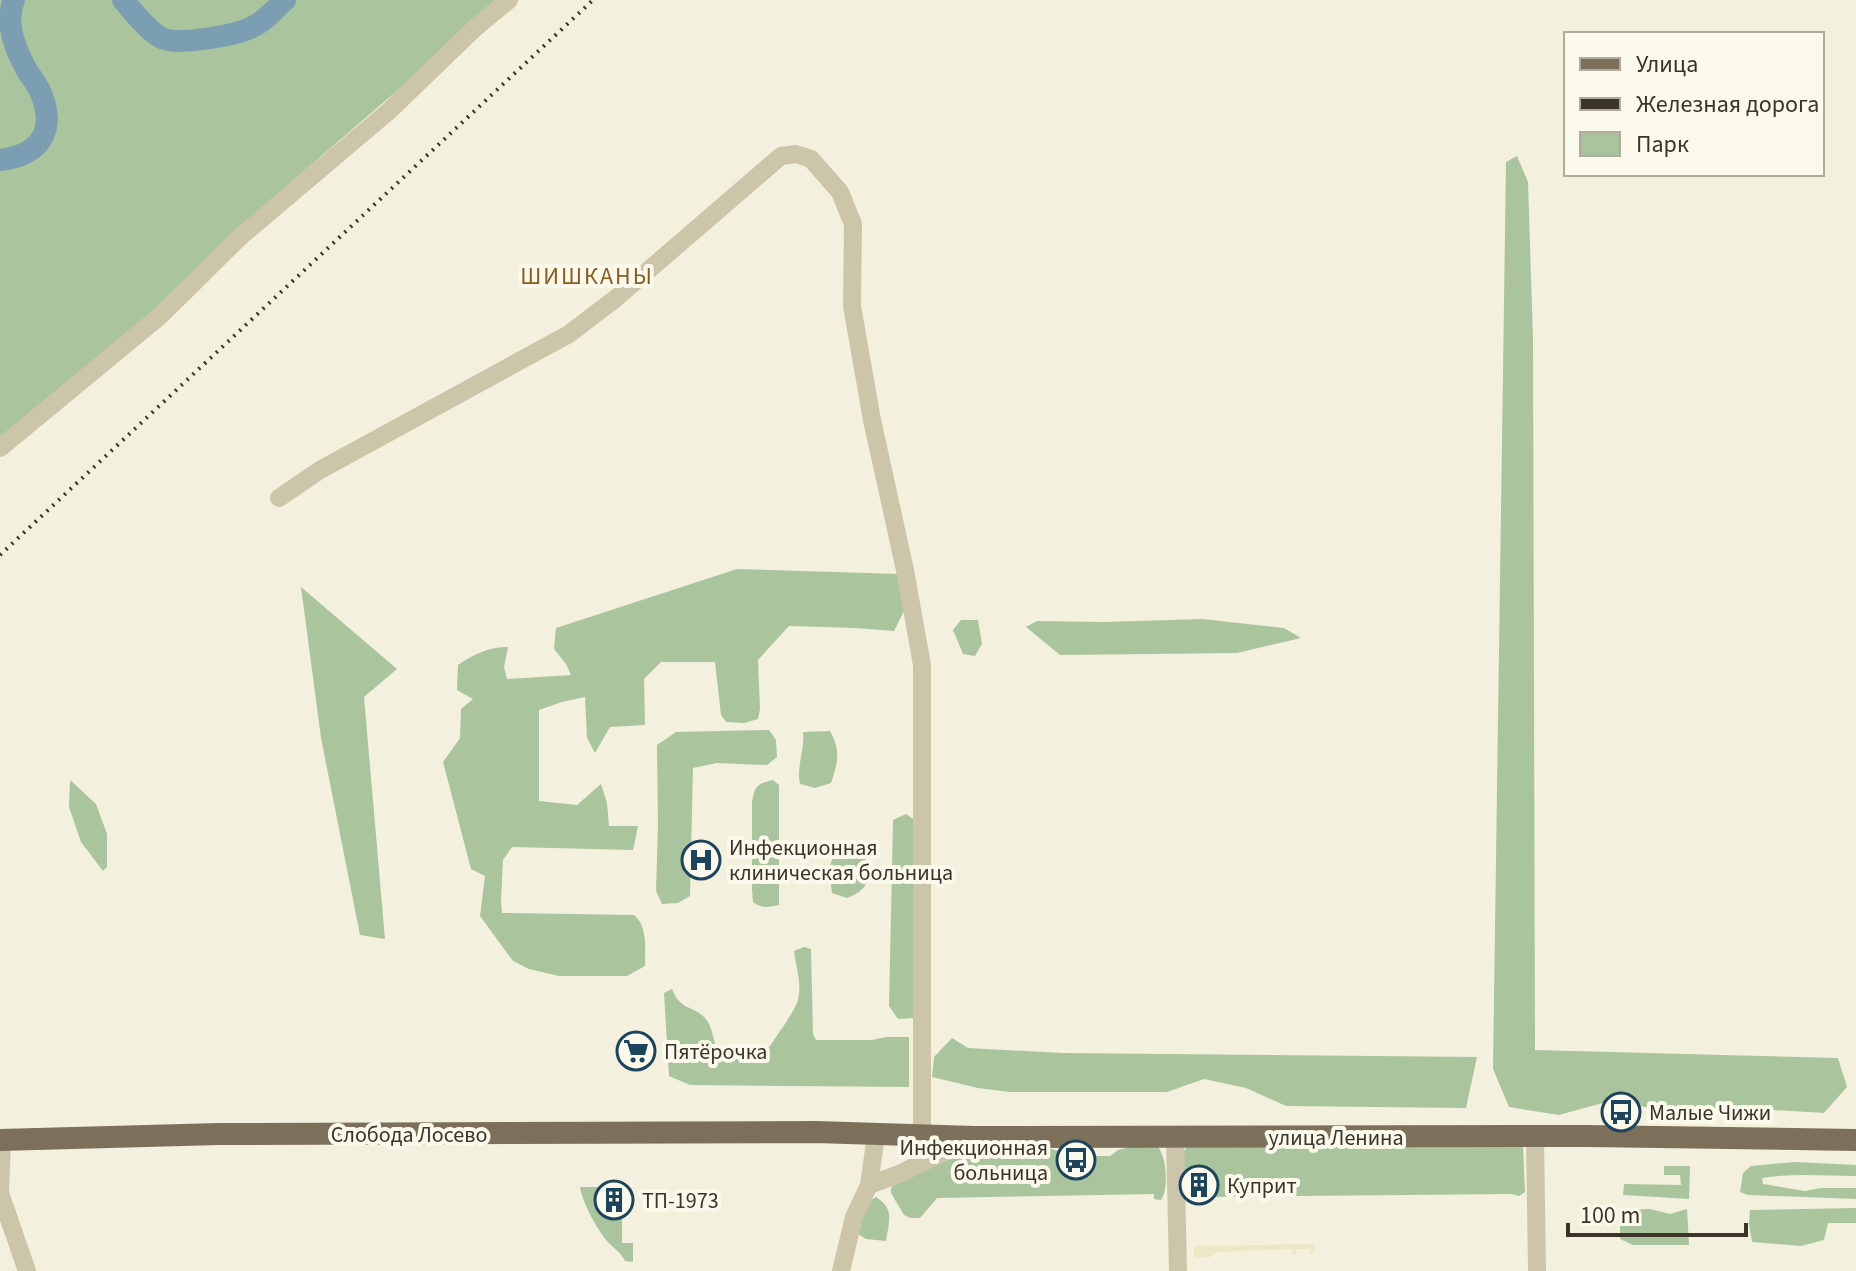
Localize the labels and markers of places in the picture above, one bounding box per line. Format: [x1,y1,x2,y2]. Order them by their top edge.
place label: Инфекционная клиническая больница [729,832,953,889]
hospital icon: Инфекционная клиническая больница [680,839,722,881]
supermarket icon: Пятёрочка [615,1030,657,1072]
place label: Пятёрочка [664,1036,767,1068]
bus stop icon: Малые Чижи [1600,1091,1642,1133]
place label: Малые Чижи [1649,1097,1771,1129]
place label: Инфекционная больница [899,1132,1048,1189]
bus stop icon: Инфекционная больница [1055,1139,1097,1181]
building icon: Куприт [1178,1164,1220,1206]
place label: Куприт [1227,1170,1297,1202]
building icon: ТП-1973 [593,1179,635,1221]
place label: ТП-1973 [642,1185,719,1217]

